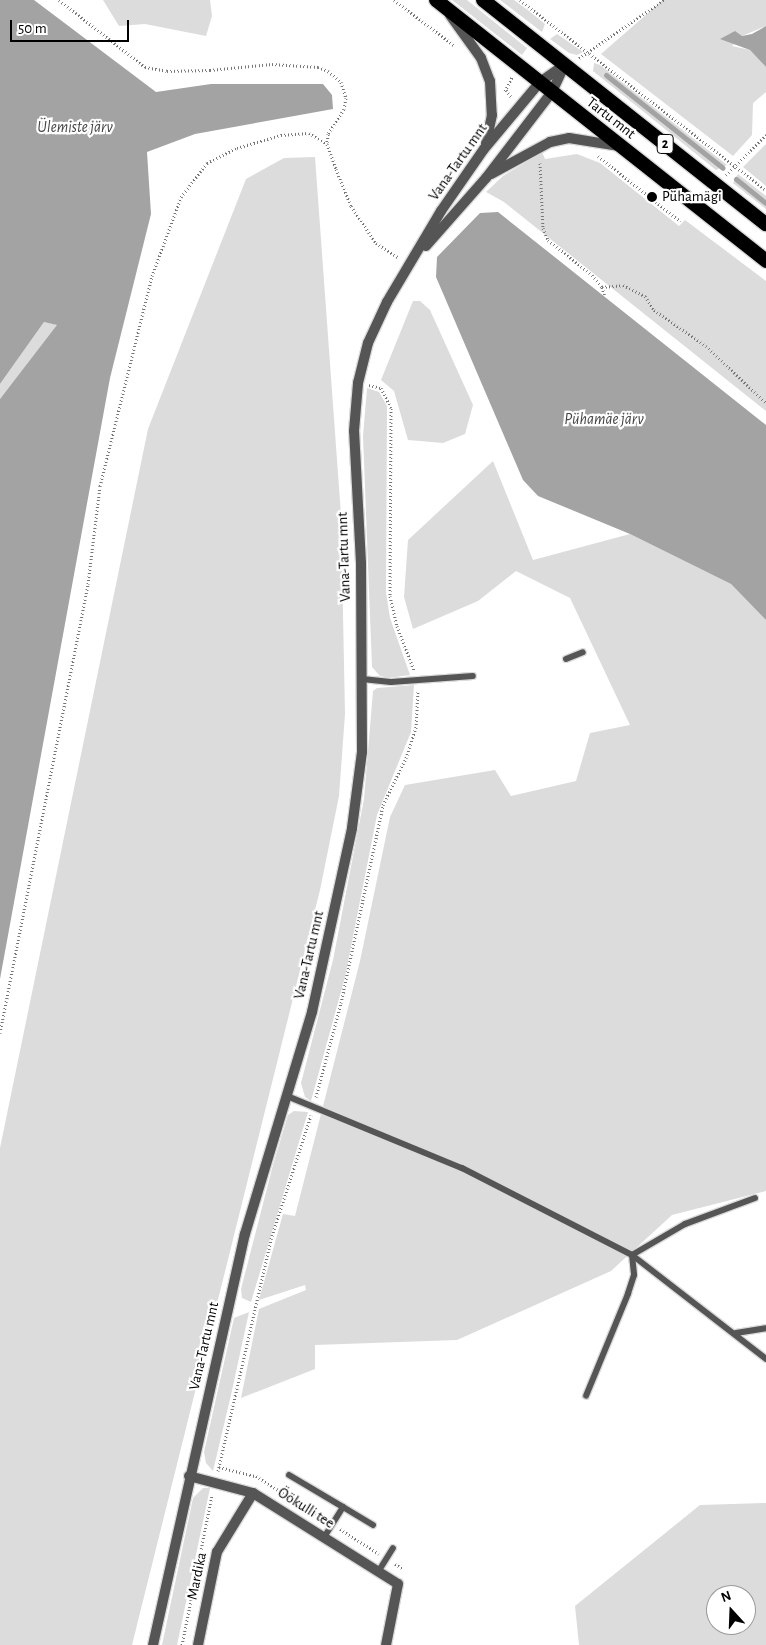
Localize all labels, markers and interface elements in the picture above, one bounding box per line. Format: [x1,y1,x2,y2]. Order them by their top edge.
scale bar [12,10,131,42]
text: 50 m [18,21,47,36]
street label: Tartu mnt [583,93,639,143]
water label: Ülemiste järv [37,117,113,137]
street label: Vana-Tartu mnt [425,120,491,204]
road number: 2 [656,132,674,156]
place label: Pühamägi [662,188,722,206]
marker: Pühamägi [646,191,658,203]
water label: Pühamäe järv [564,409,644,429]
street label: Vana-Tartu mnt [333,512,355,602]
street label: Vana-Tartu mnt [290,909,328,1001]
street label: Vana-Tartu mnt [185,1300,223,1392]
street label: Öökulli tee [274,1484,338,1532]
street label: Mardika [183,1551,211,1601]
north arrow [706,1585,756,1635]
text: N [719,1589,733,1605]

